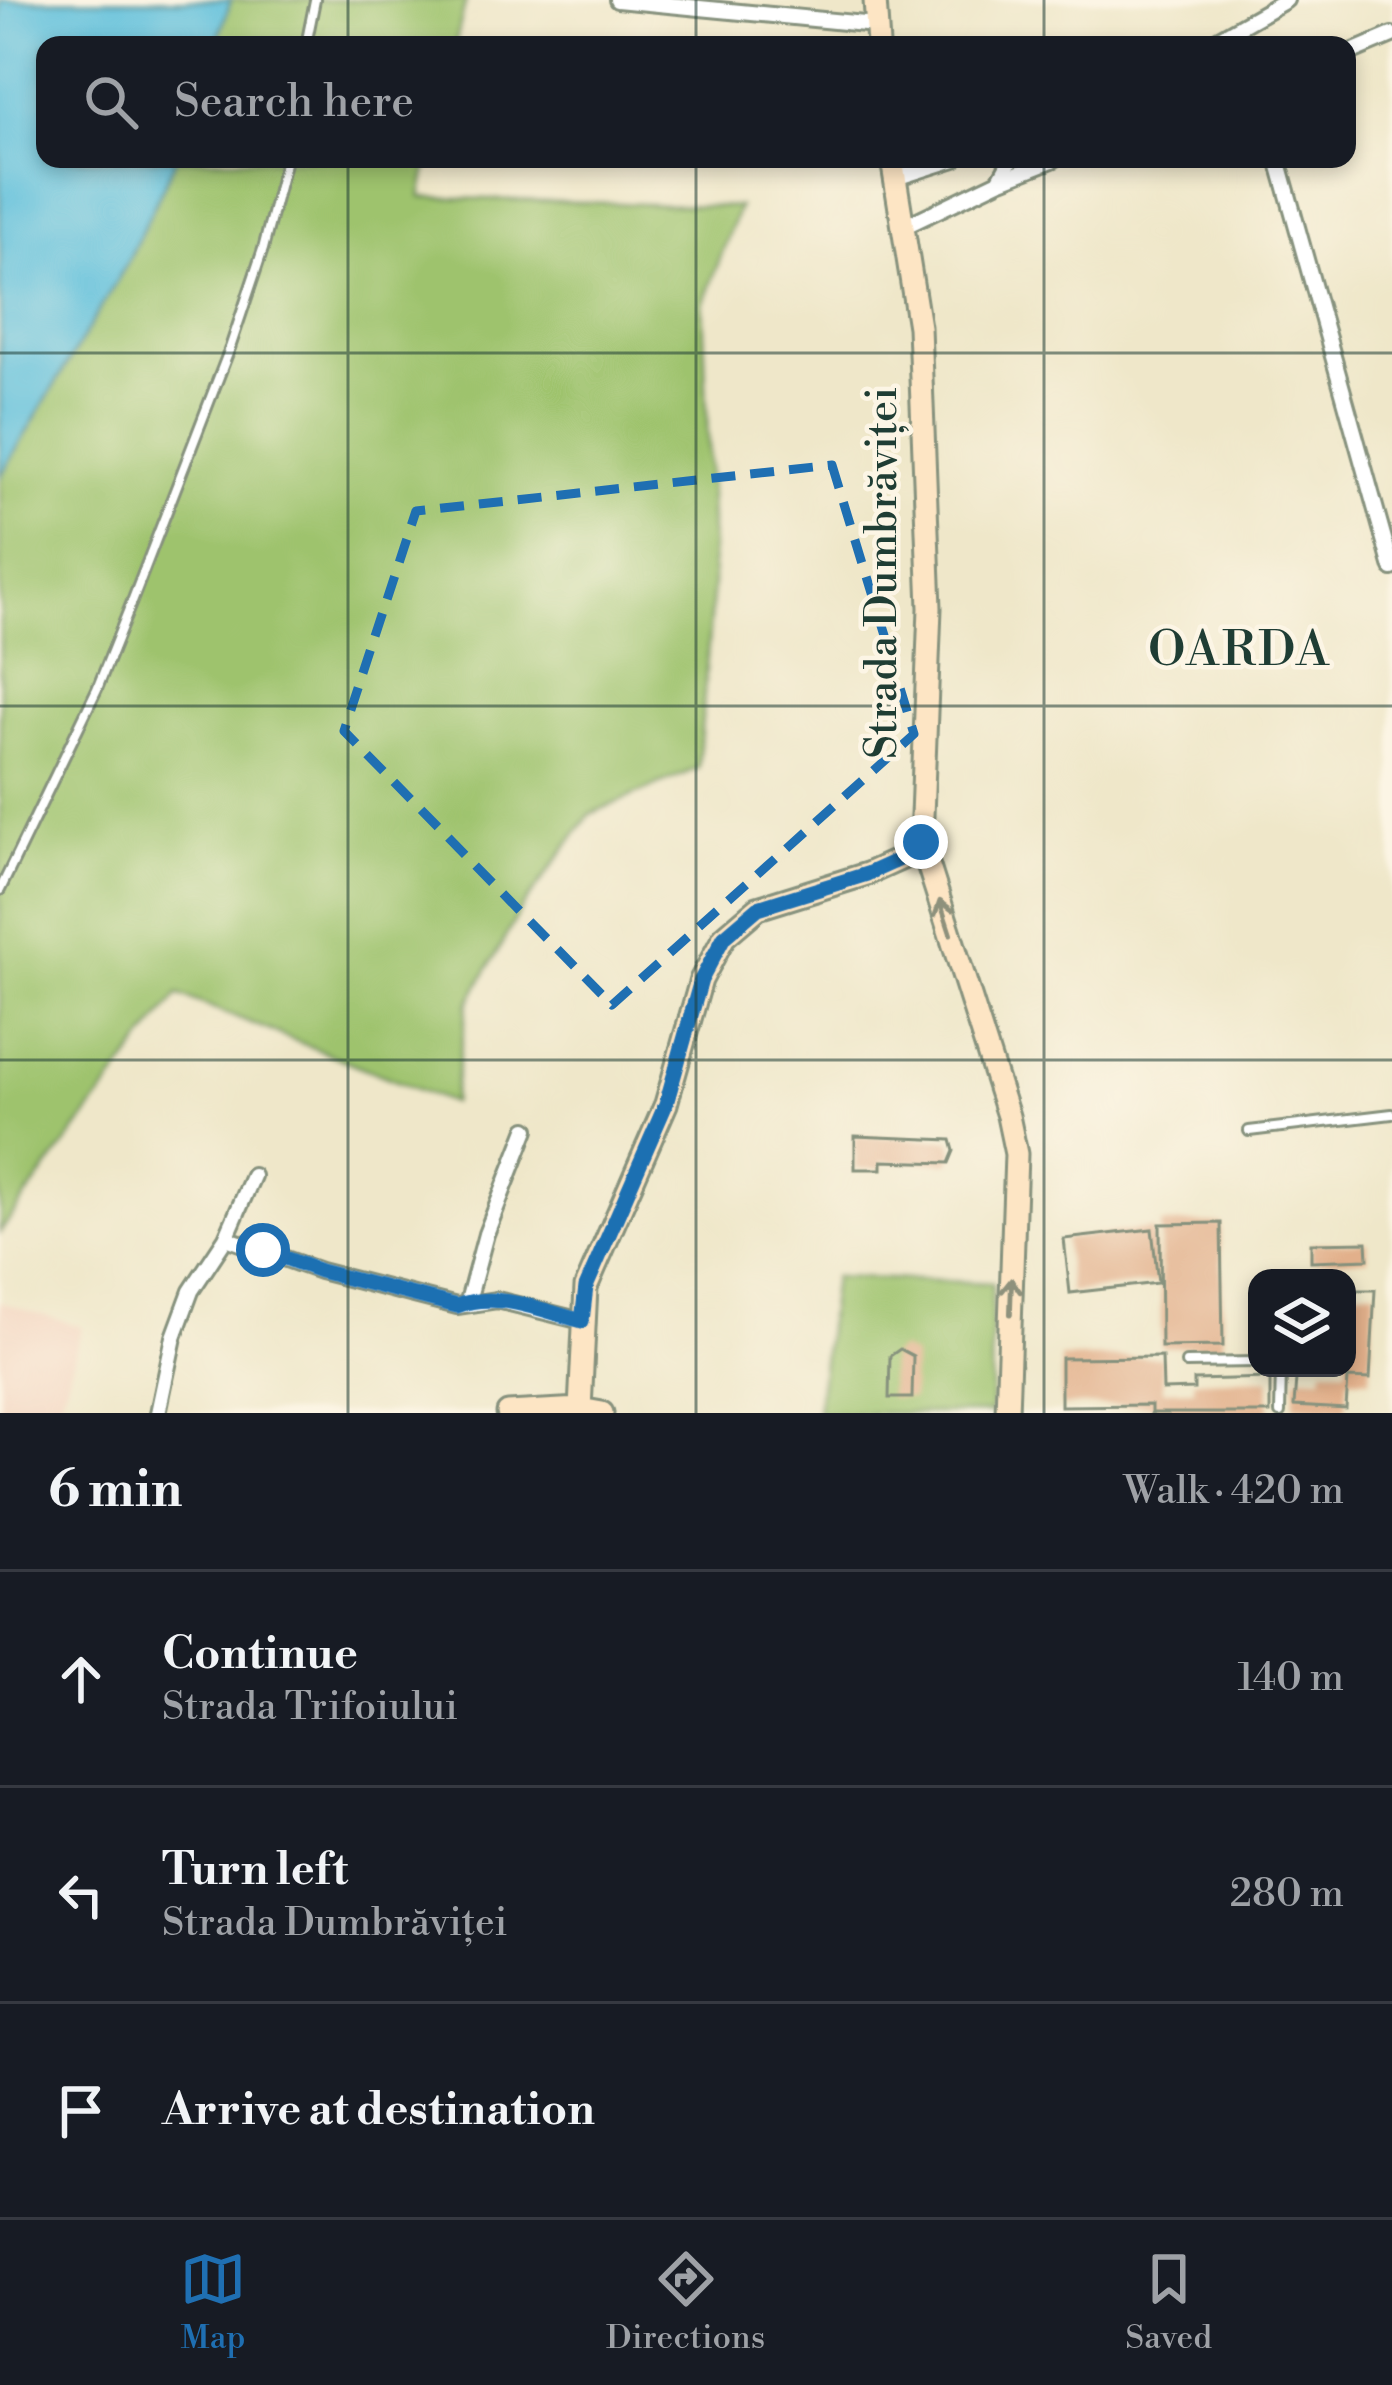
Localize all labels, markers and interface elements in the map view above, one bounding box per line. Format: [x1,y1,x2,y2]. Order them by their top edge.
search box [36,36,1356,168]
icon: search [78,69,144,135]
text: Search here [174,74,414,131]
street label: Strada Dumbrăviței [857,387,910,759]
district label: OARDA [1148,621,1332,681]
route end [894,815,948,869]
one-way arrow [933,899,955,937]
route start [236,1223,290,1277]
map controls [1248,1269,1356,1377]
button: layers [1248,1269,1356,1377]
one-way arrow [1000,1277,1023,1316]
text: 6 min [48,1459,182,1523]
text: Walk · 420 m [1123,1467,1344,1516]
text: Continue [162,1626,358,1683]
icon: ahead [48,1646,114,1712]
text: 140 m [1237,1654,1344,1703]
text: Strada Trifoiului [162,1683,458,1732]
text: Turn left [162,1842,348,1899]
icon: left [48,1862,114,1928]
text: 280 m [1230,1870,1344,1919]
text: Strada Dumbrăviței [162,1899,507,1948]
icon: arrive [48,2078,114,2144]
text: Arrive at destination [162,2082,595,2139]
tab: Map [180,2246,246,2359]
tab: Directions [606,2246,765,2359]
tab: Saved [1125,2246,1212,2359]

